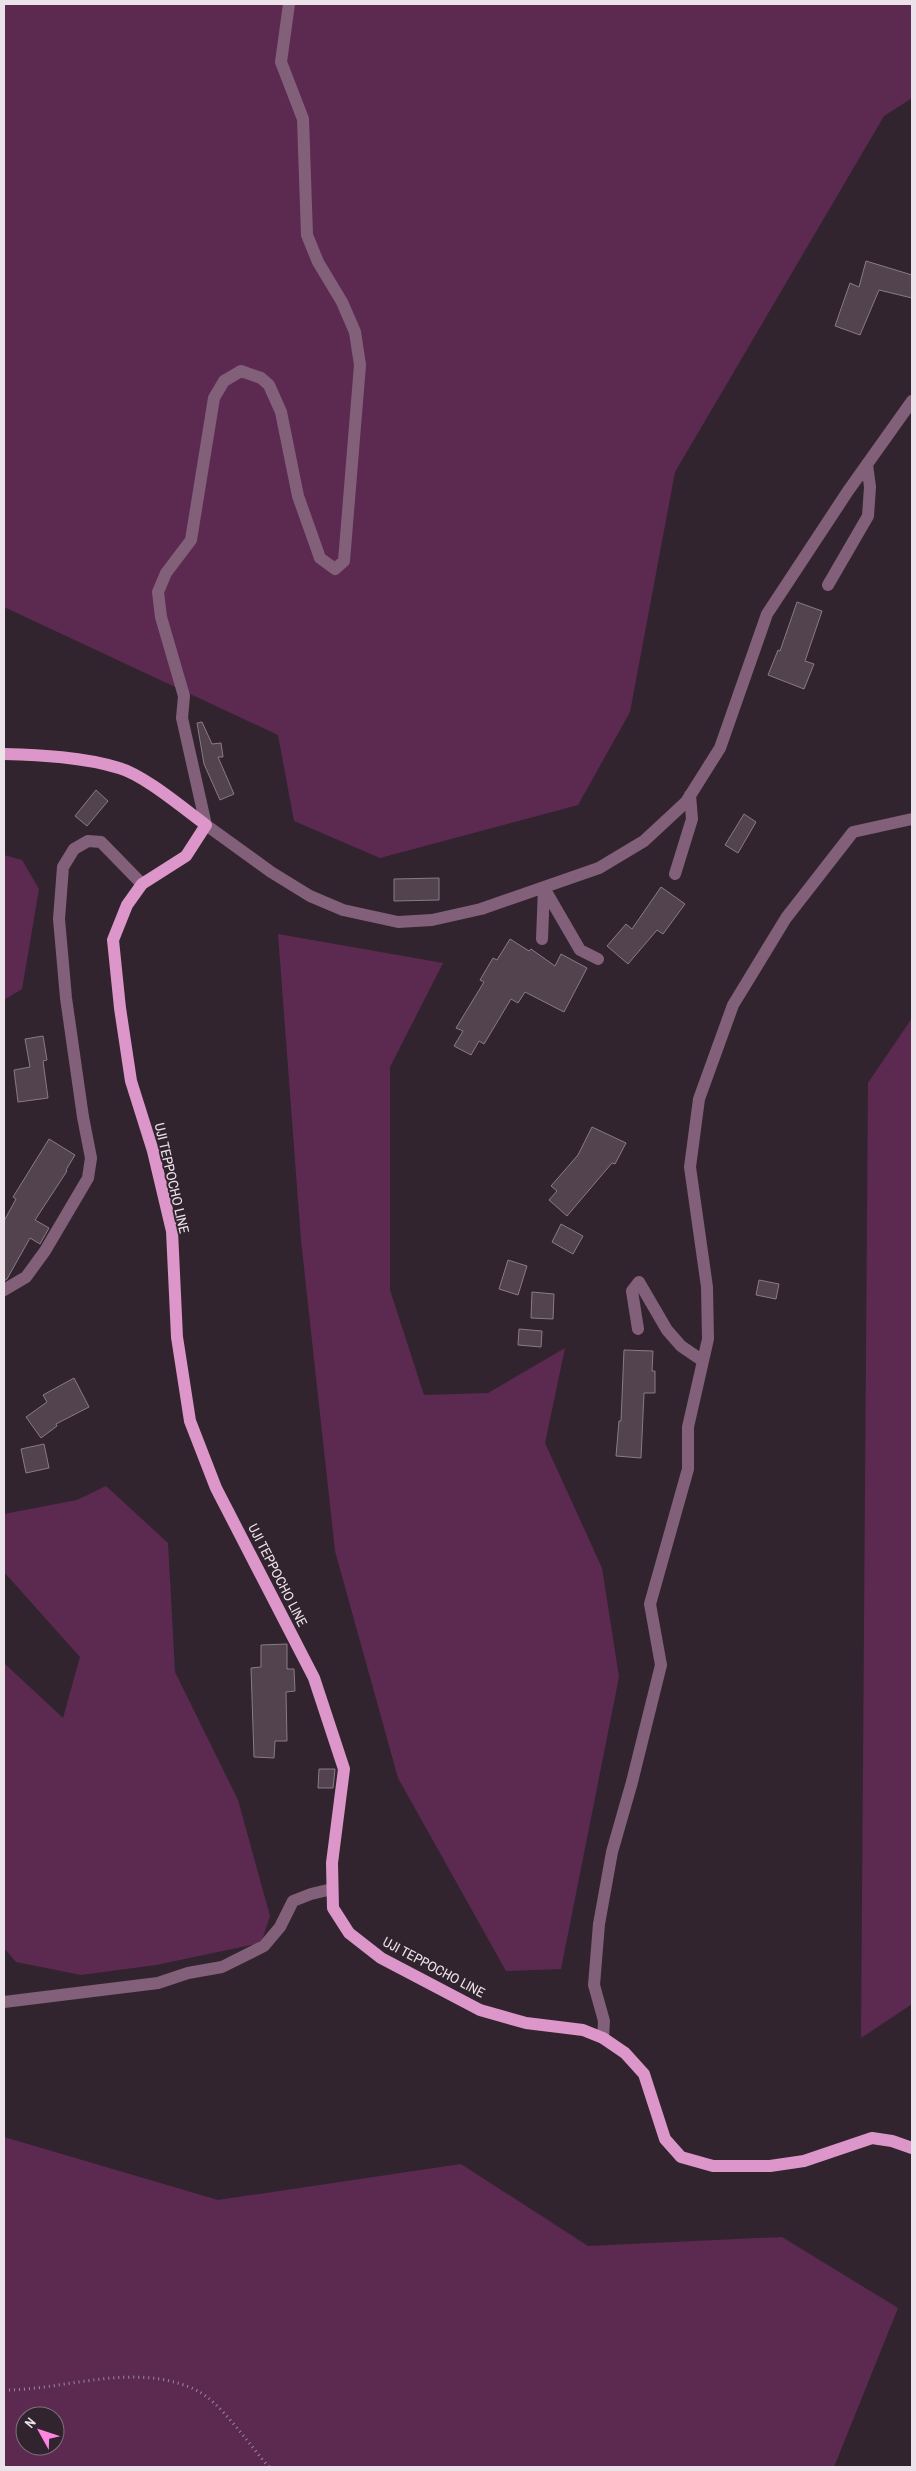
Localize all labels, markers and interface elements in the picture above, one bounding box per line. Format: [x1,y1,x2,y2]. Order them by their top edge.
street label: UJI TEPPOCHO LINE [150,1121,194,1235]
street label: UJI TEPPOCHO LINE [244,1520,312,1630]
street label: UJI TEPPOCHO LINE [380,1932,488,2002]
north arrow [15,2406,65,2456]
text: N [20,2414,40,2432]

